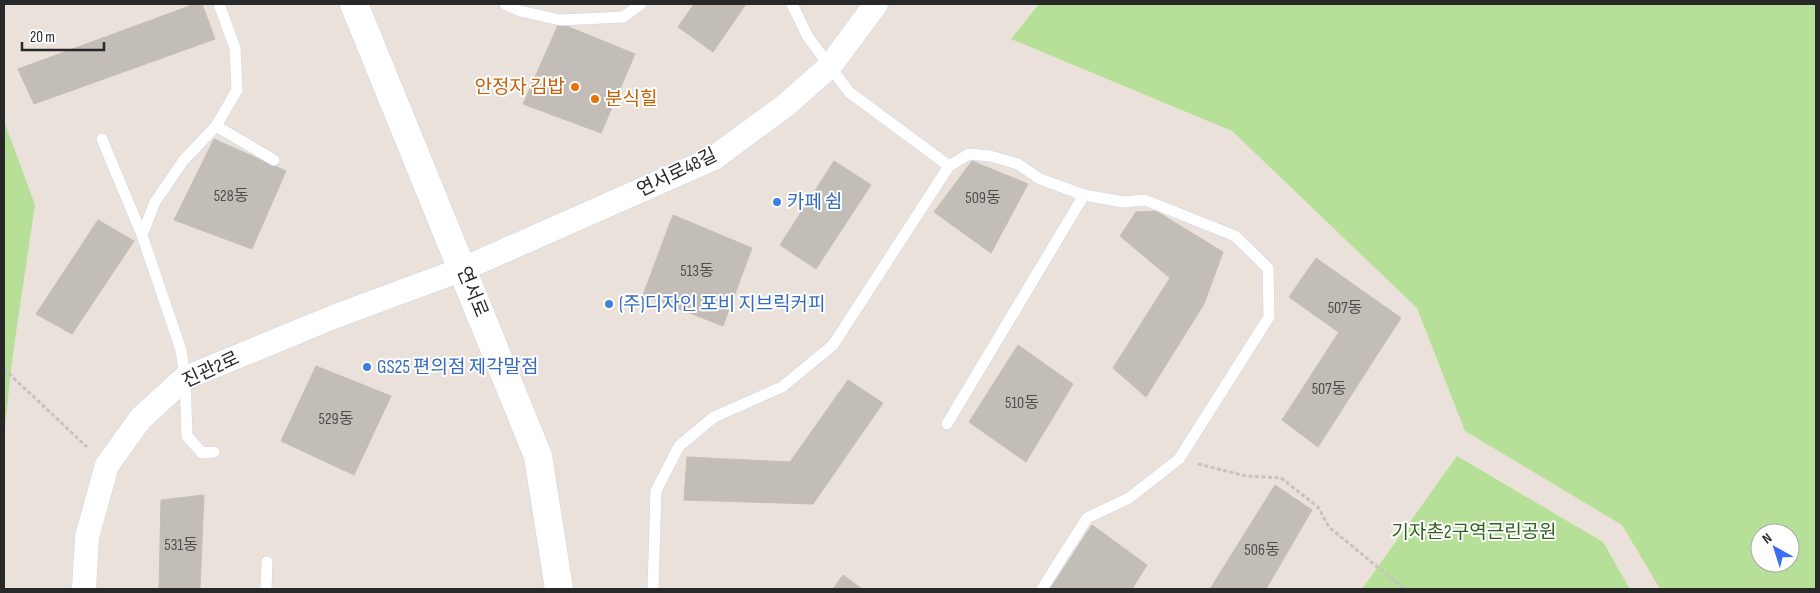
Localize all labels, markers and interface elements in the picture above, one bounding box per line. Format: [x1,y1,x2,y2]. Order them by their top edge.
scale bar [22,20,105,52]
text: 20 m [30,28,55,47]
place label: 안정자 김밥 [475,76,565,99]
marker: 안정자 김밥 [569,81,581,93]
place label: 분식힐 [605,88,657,111]
marker: 분식힐 [589,93,601,105]
street label: 연서로48길 [633,144,721,202]
house number: 528동 [214,187,249,206]
house number: 509동 [965,189,1001,208]
place label: 카페 쉼 [787,191,842,214]
marker: 카페 쉼 [771,196,783,208]
house number: 513동 [680,262,714,281]
street label: 연서로 [452,263,492,321]
place label: (주)디자인 포비 지브릭커피 [619,293,826,316]
marker: (주)디자인 포비 지브릭커피 [603,298,615,310]
house number: 507동 [1328,299,1363,318]
street label: 진관2로 [179,347,243,393]
place label: GS25 편의점 제각말점 [377,356,538,379]
marker: GS25 편의점 제각말점 [361,361,373,373]
house number: 507동 [1312,380,1347,399]
house number: 510동 [1005,394,1039,413]
house number: 529동 [319,410,354,429]
park label: 기자촌2구역근린공원 [1391,521,1557,544]
north arrow [1750,523,1800,573]
text: N [1759,529,1775,547]
house number: 531동 [164,536,198,555]
house number: 506동 [1244,541,1280,560]

